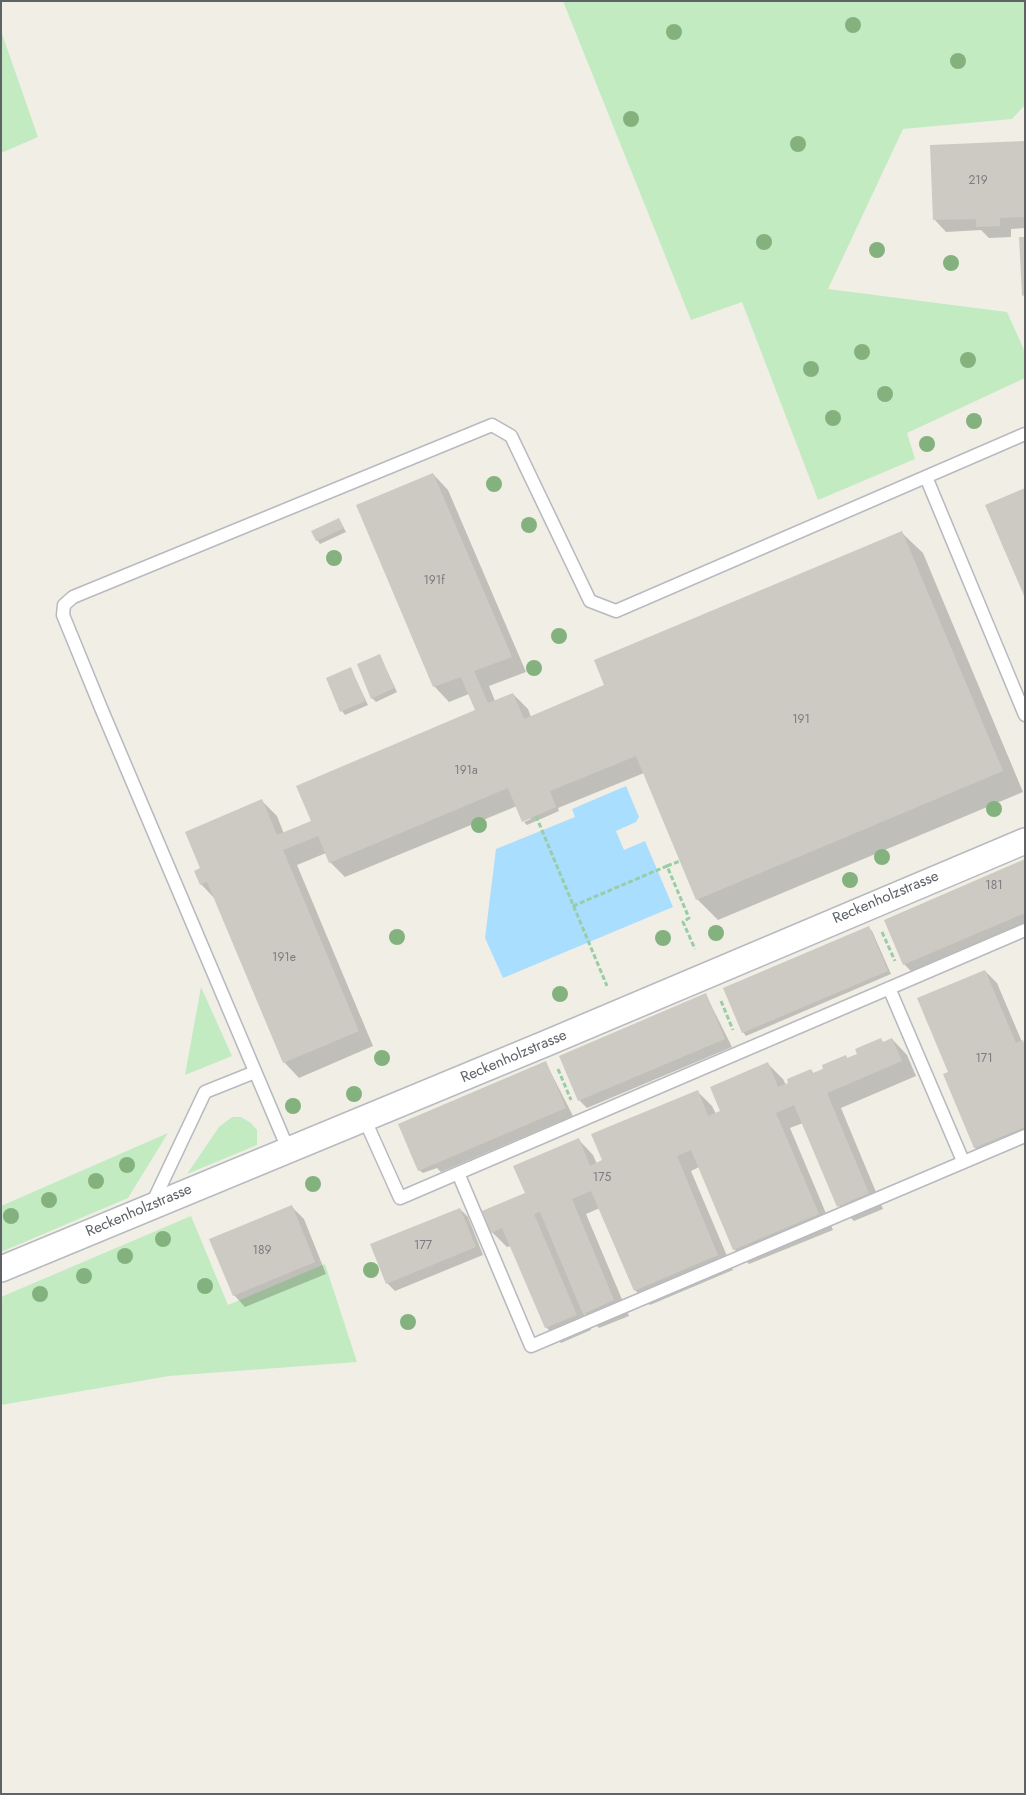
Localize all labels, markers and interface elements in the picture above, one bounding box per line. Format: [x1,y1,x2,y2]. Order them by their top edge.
house number: 219 [968,174,988,188]
house number: 191f [423,574,445,588]
house number: 191 [792,713,810,727]
house number: 191a [454,764,478,778]
street label: Reckenholzstrasse [830,868,942,928]
house number: 181 [985,879,1003,893]
house number: 191e [272,951,296,965]
street label: Reckenholzstrasse [458,1027,570,1087]
house number: 171 [975,1052,993,1066]
house number: 175 [593,1171,611,1185]
street label: Reckenholzstrasse [83,1181,195,1241]
house number: 177 [414,1239,432,1253]
house number: 189 [253,1244,271,1258]

